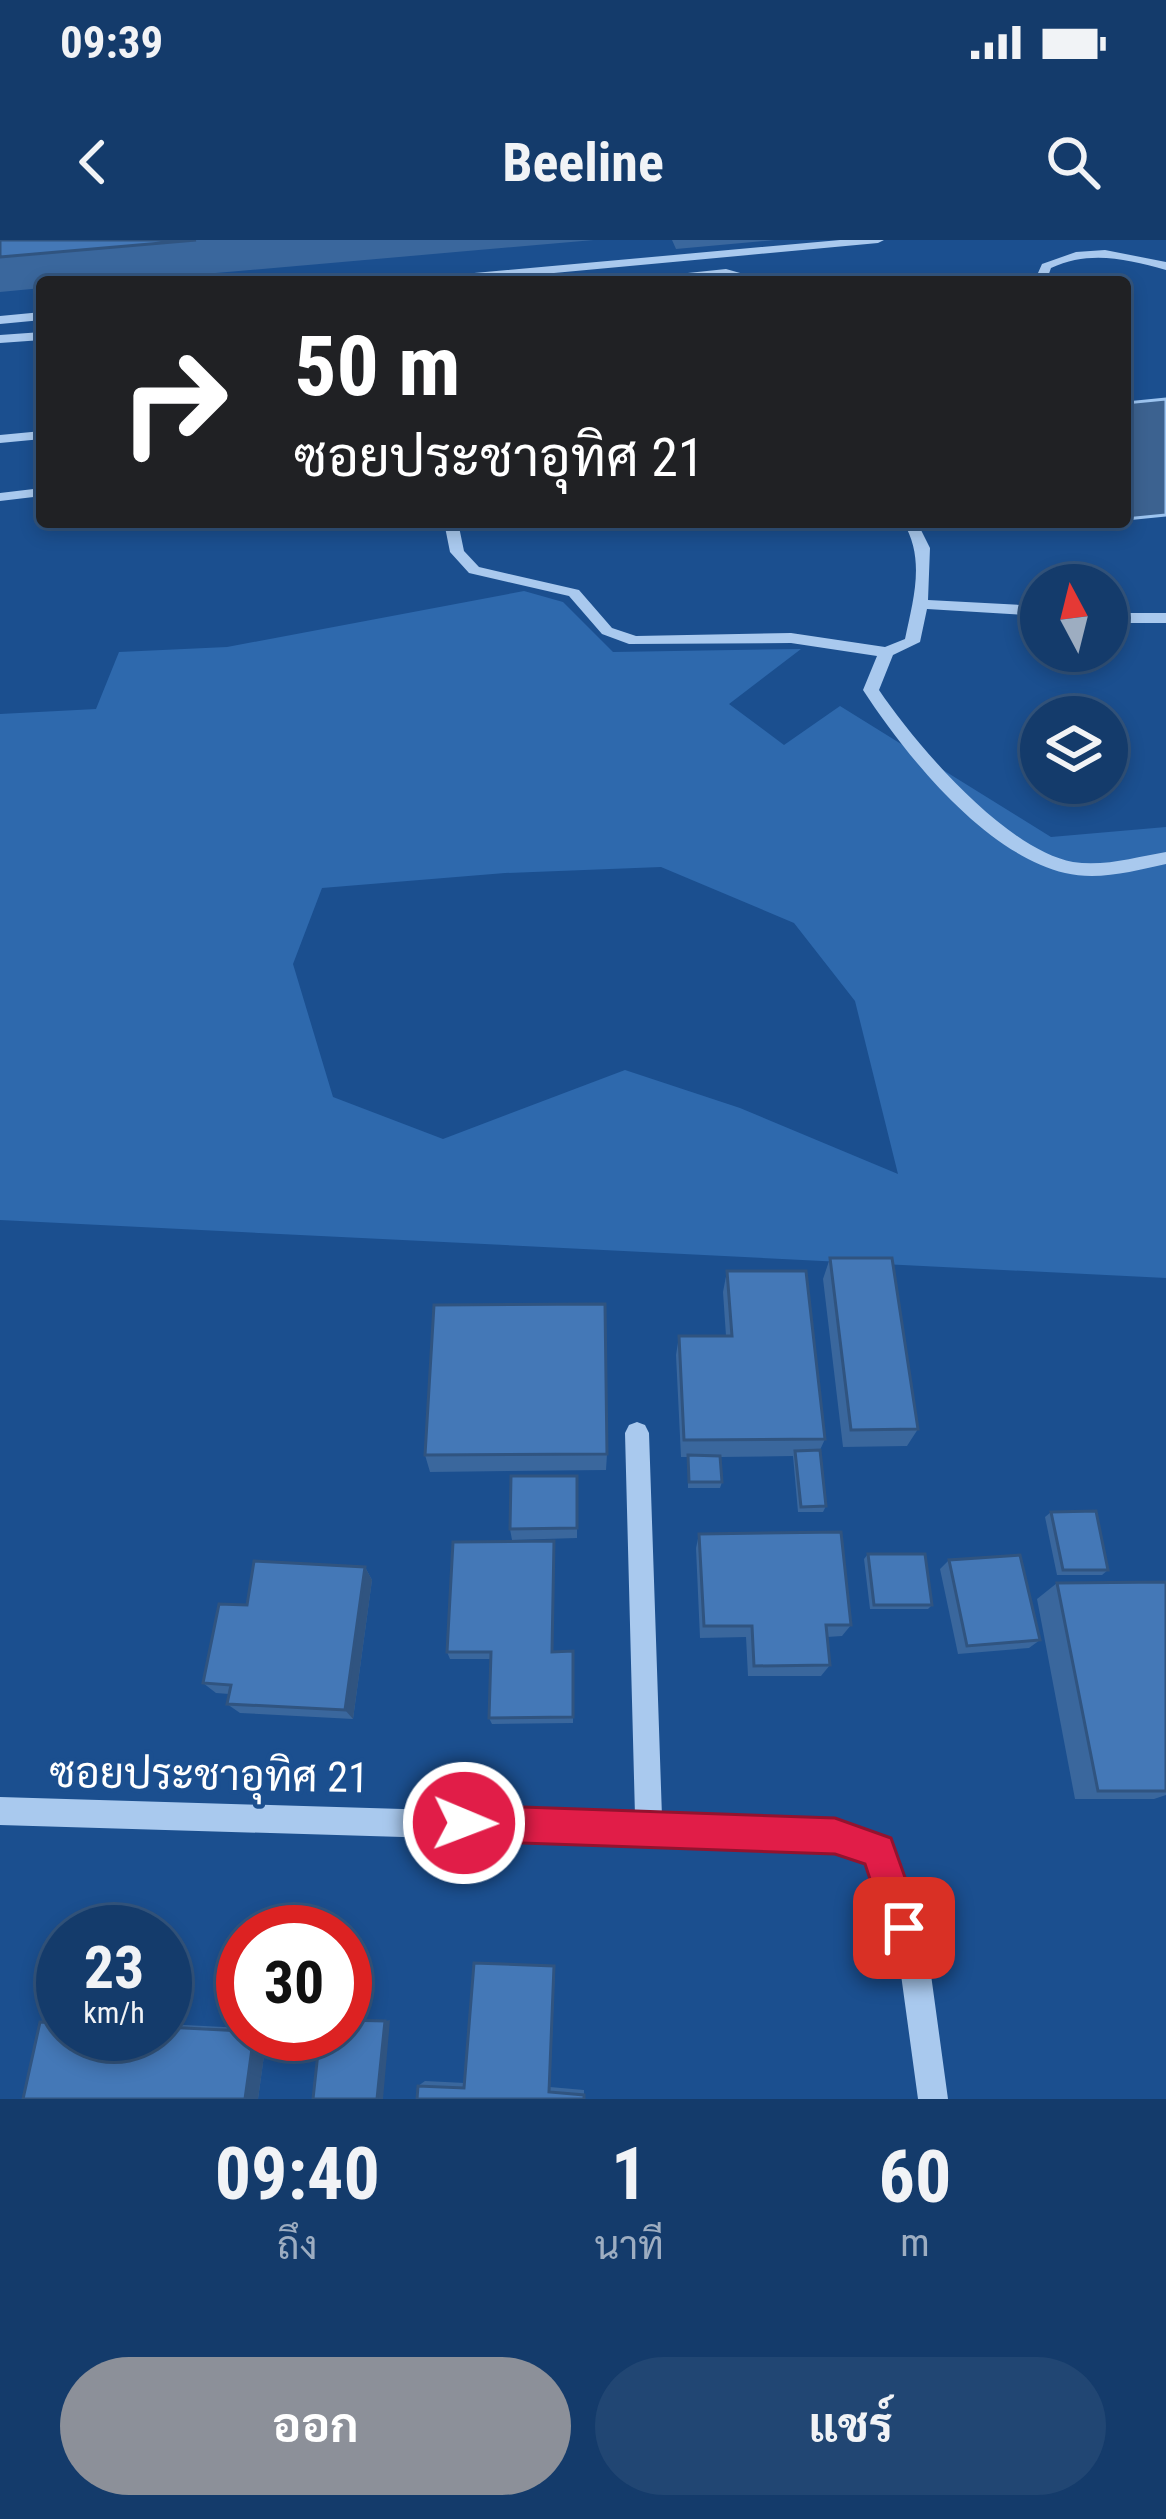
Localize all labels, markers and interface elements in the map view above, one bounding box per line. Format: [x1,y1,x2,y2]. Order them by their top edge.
text: 09:39 [60,16,163,69]
icon: back [60,129,126,195]
icon: search [1040,129,1106,195]
text: Beeline [502,131,664,194]
text: 50 m [294,317,461,416]
icon: right [96,324,252,480]
text: ซอยประชาอุทิศ 21 [294,426,705,489]
north arrow [1020,564,1128,672]
map controls [1020,564,1128,804]
button: layers [1020,696,1128,804]
street label: ซอยประชาอุทิศ 21 [49,1748,369,1807]
position arrow [401,1760,527,1886]
pin [853,1877,955,1979]
icon: arrive [871,1895,937,1961]
speed limit sign: 30 [216,1905,372,2061]
text: 23 [84,1932,144,2003]
text: km/h [83,1995,145,2030]
text: 09:40 [215,2132,380,2217]
text: 1 [611,2132,647,2217]
text: 60 [879,2135,951,2220]
text: m [900,2220,930,2266]
text: ถึง [277,2223,317,2269]
text: นาที [595,2223,664,2269]
button: ออก [60,2357,571,2495]
button: แชร์ [595,2357,1106,2495]

